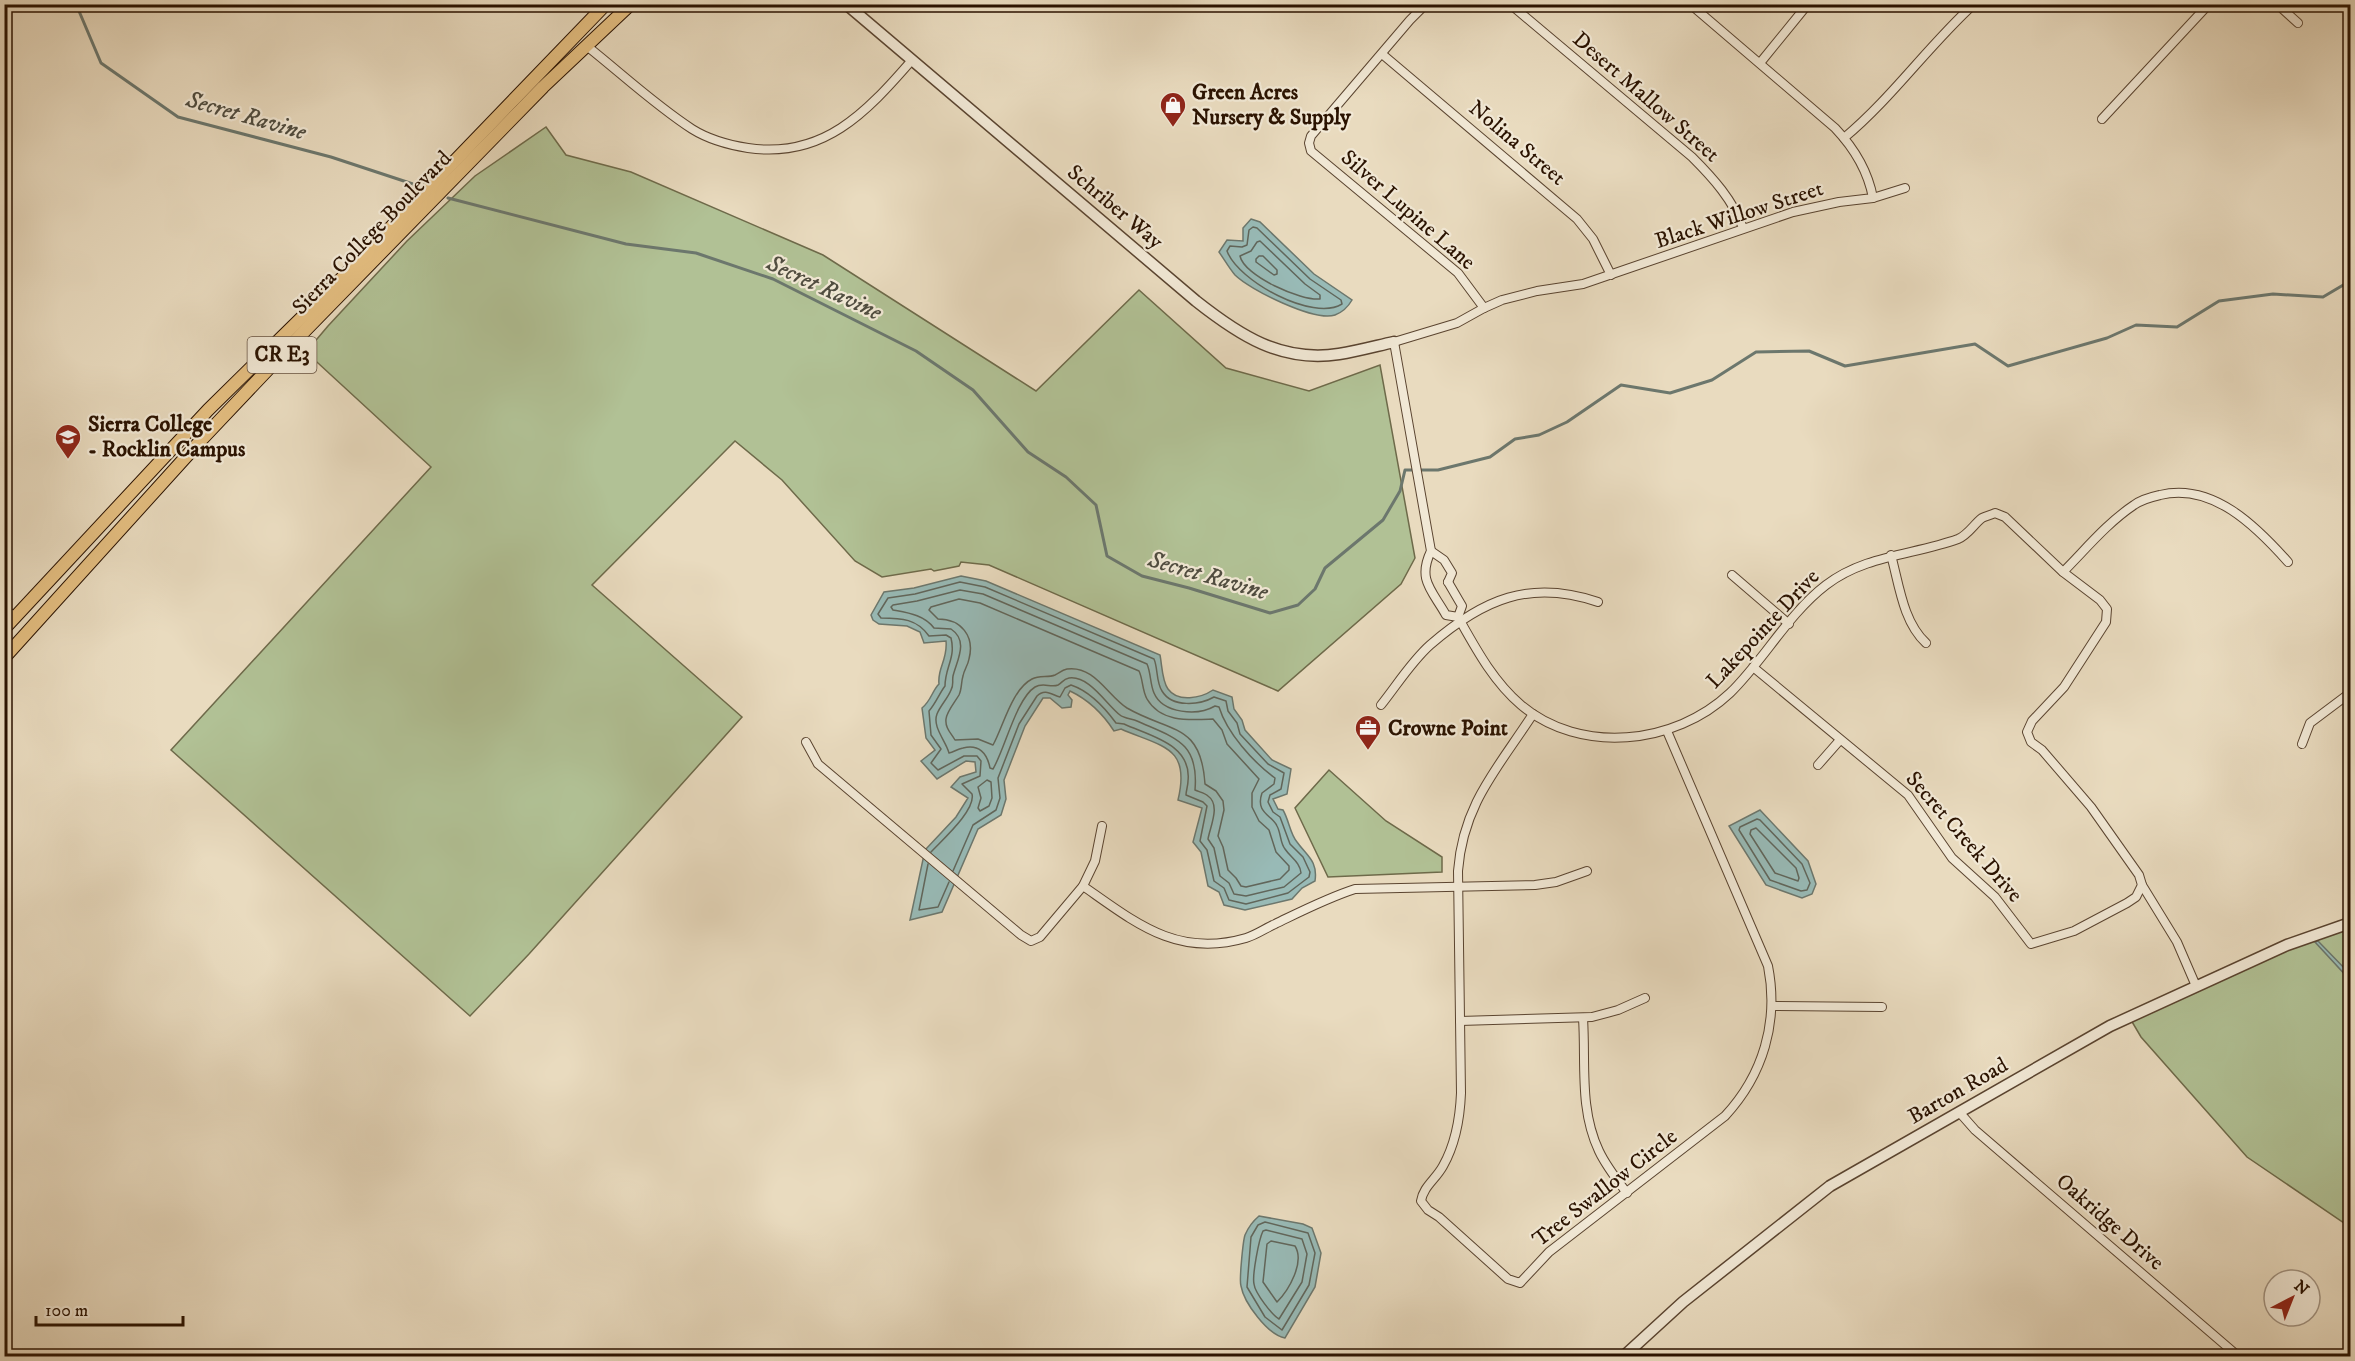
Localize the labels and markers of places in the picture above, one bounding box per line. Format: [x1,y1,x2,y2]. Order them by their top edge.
place label: Green Acres Nursery & Supply [1192,79,1351,131]
shop icon: Green Acres Nursery & Supply [1158,90,1188,128]
place label: Sierra College - Rocklin Campus [88,411,246,463]
school or university icon: Sierra College - Rocklin Campus [53,422,83,460]
office icon: Crowne Point [1353,713,1383,751]
place label: Crowne Point [1388,715,1508,742]

